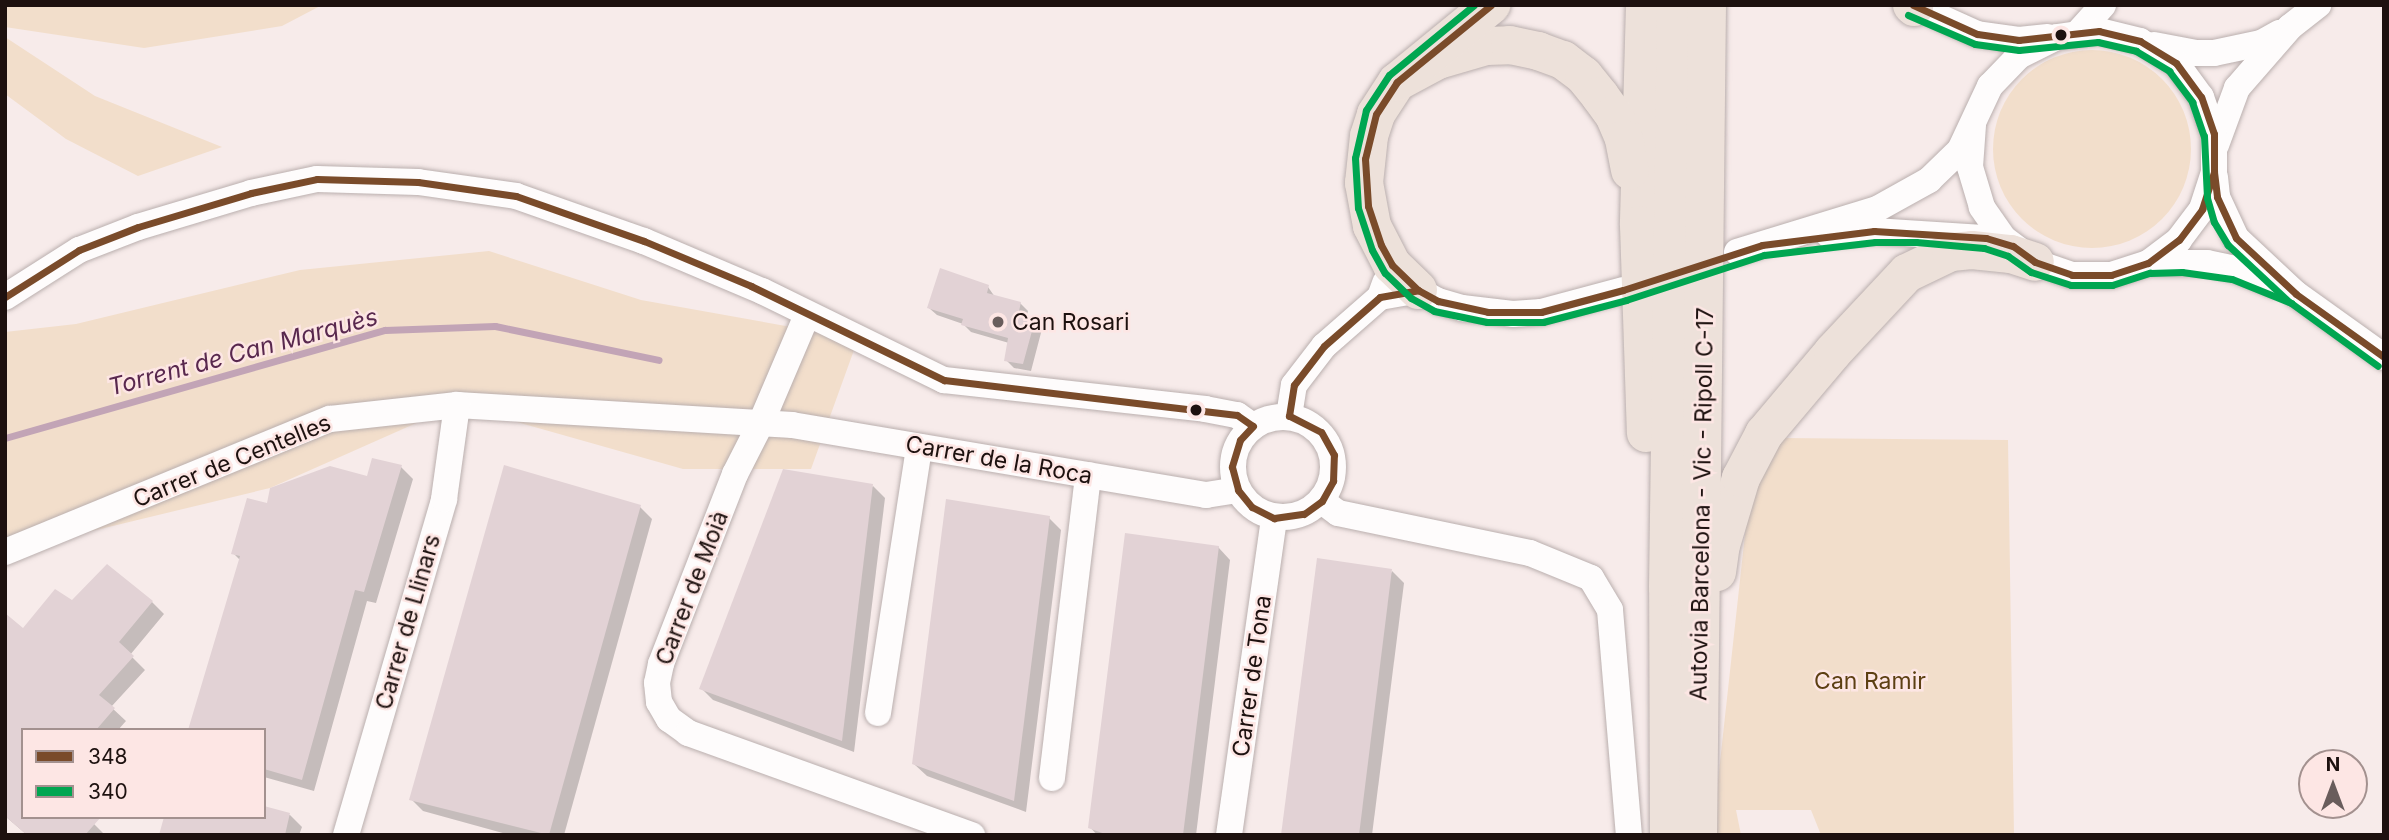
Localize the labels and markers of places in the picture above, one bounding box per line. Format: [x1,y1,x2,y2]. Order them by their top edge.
unlabelled marker [2054,28,2068,42]
place label: Can Rosari [1012,308,1130,336]
marker: Can Rosari [990,314,1006,330]
unlabelled marker [1189,403,1203,417]

